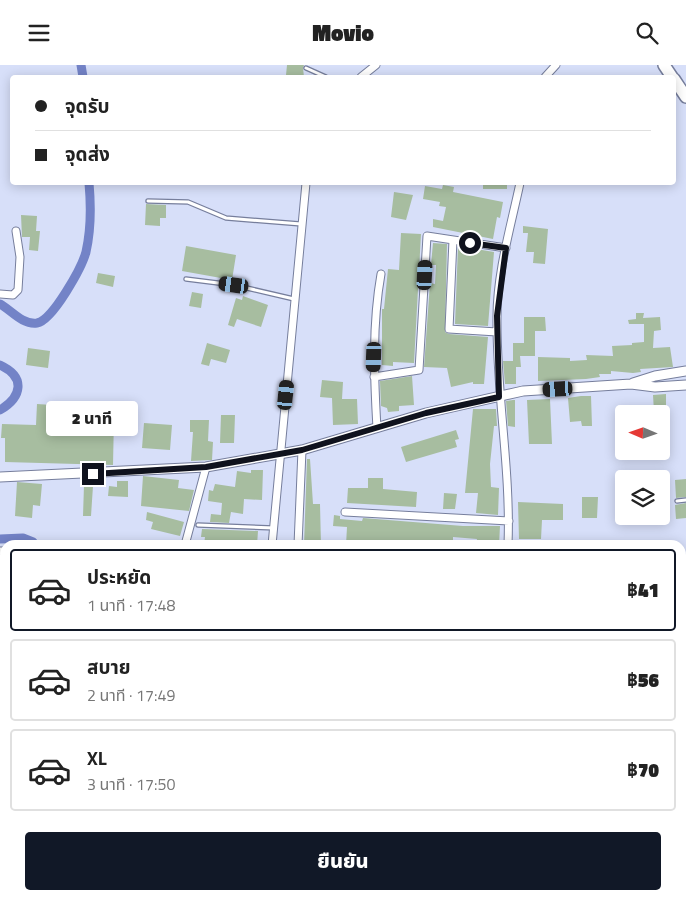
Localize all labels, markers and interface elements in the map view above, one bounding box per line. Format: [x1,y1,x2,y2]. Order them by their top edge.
text: Movio [312,16,374,50]
icon: menu [25,19,53,47]
icon: search [633,19,661,47]
text: จุดรับ [65,91,110,120]
text: จุดส่ง [65,139,110,168]
route start [459,232,481,254]
car [416,260,433,290]
car [218,275,249,295]
car [365,342,382,372]
car [276,379,295,411]
car [542,381,573,397]
callout: 2 นาที [47,401,139,437]
north arrow [615,405,670,460]
map controls [615,405,670,525]
text: 2 นาที [72,406,112,430]
route end [82,463,104,485]
button: layers [615,470,670,525]
text: ประหยัด [87,562,151,591]
icon: car [27,568,72,613]
text: ฿41 [627,575,659,604]
text: 1 นาที · 17:48 [87,593,175,617]
text: สบาย [87,652,131,681]
icon: car [27,658,72,703]
text: ฿56 [627,665,659,694]
text: 2 นาที · 17:49 [87,683,175,707]
text: XL [87,743,107,772]
icon: car [27,748,72,793]
text: ฿70 [627,755,659,784]
text: 3 นาที · 17:50 [87,772,175,796]
button: ยืนยัน [25,832,661,890]

